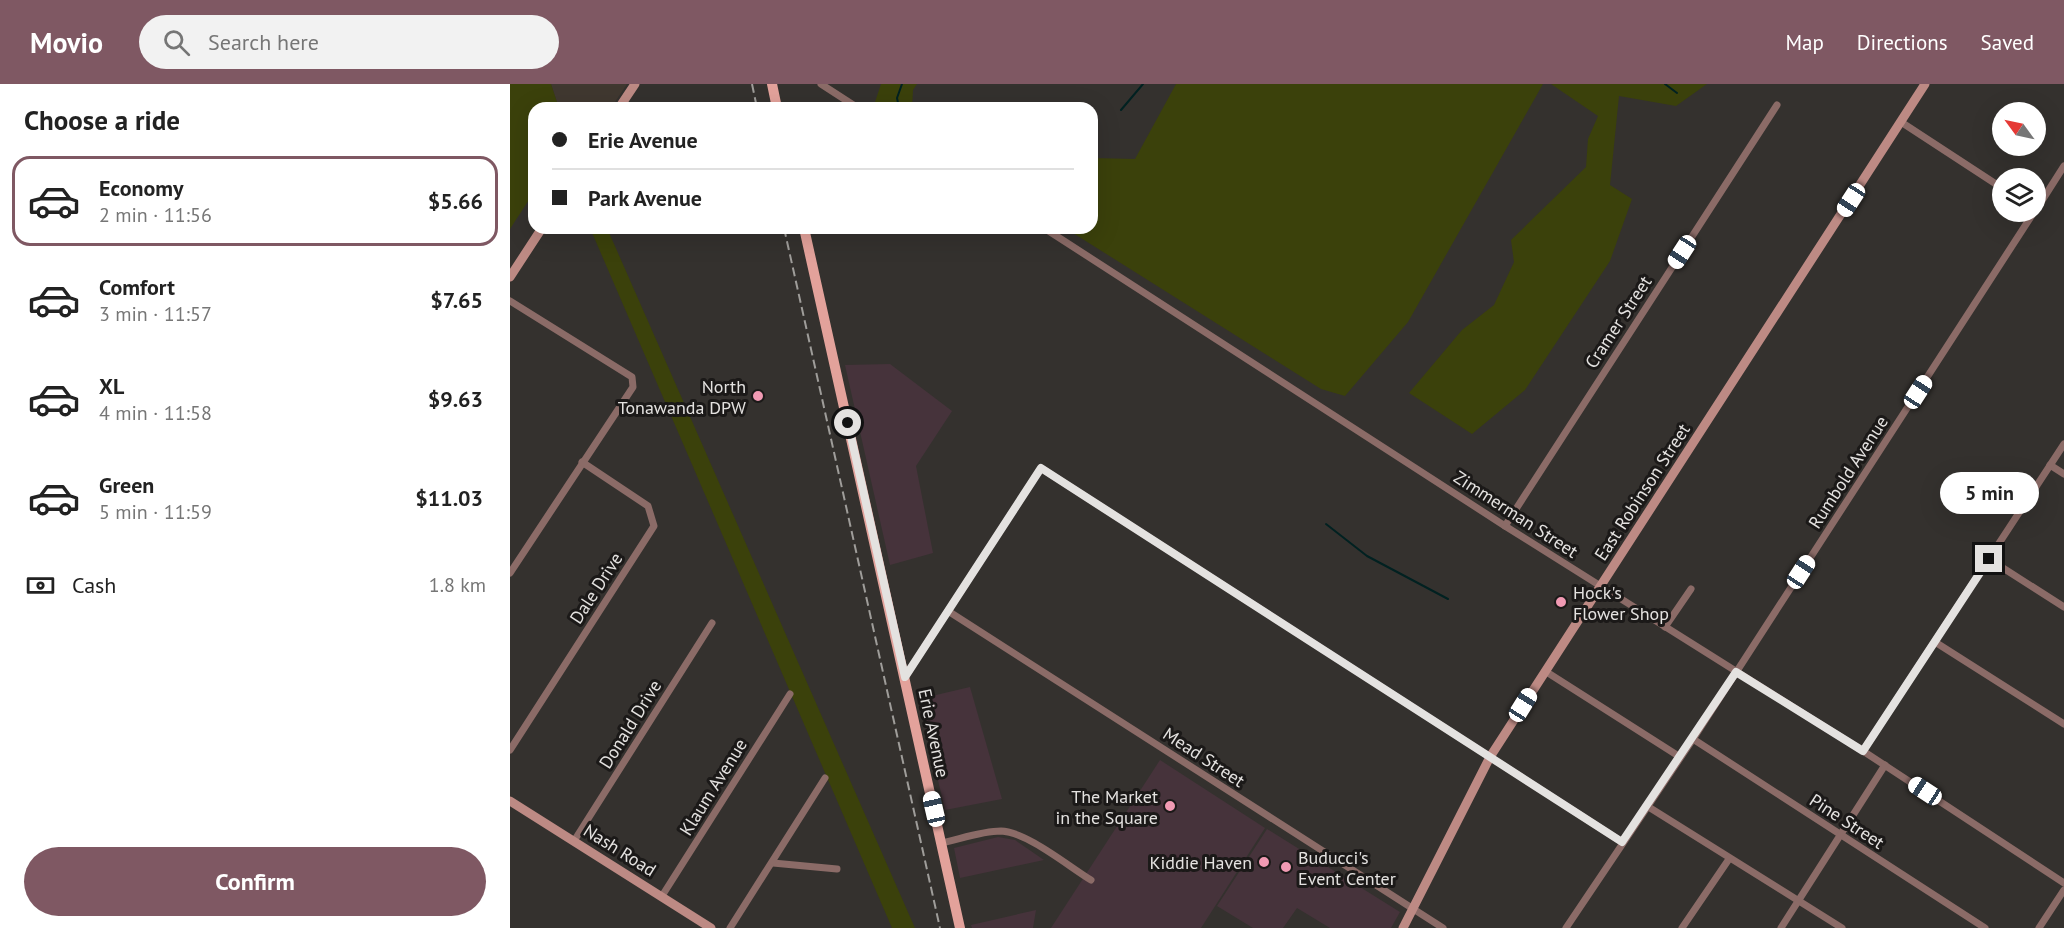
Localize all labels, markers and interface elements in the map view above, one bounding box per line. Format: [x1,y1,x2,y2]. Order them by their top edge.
search box [139,15,559,69]
text: Movio [30,24,103,61]
icon: search [160,26,193,59]
text: Search here [208,28,319,56]
text: Map [1785,29,1824,56]
text: Directions [1857,29,1948,56]
text: Saved [1981,29,2034,56]
north arrow [1992,102,2046,156]
map controls [1992,102,2046,222]
text: Choose a ride [24,103,180,137]
text: Erie Avenue [588,126,698,154]
button: layers [1992,168,2046,222]
icon: car [27,174,81,228]
text: Economy [99,174,183,202]
car [1834,180,1868,220]
text: Park Avenue [588,184,702,212]
text: $5.66 [428,187,483,215]
text: 2 min · 11:56 [99,202,212,228]
car [1665,232,1699,272]
street label: Cramer Street [1580,271,1656,373]
icon: car [27,273,81,327]
text: Comfort [99,273,175,301]
text: $7.65 [430,286,483,314]
text: 3 min · 11:57 [99,301,212,327]
icon: car [27,372,81,426]
text: XL [99,372,124,400]
car [1901,372,1935,412]
place label: North Tonawanda DPW [618,375,746,419]
text: $9.63 [428,385,483,413]
marker: North Tonawanda DPW [751,389,765,403]
text: 4 min · 11:58 [99,400,212,426]
route start [834,409,861,436]
street label: Rumbold Avenue [1803,411,1893,533]
street label: East Robinson Street [1589,419,1695,565]
street label: Zimmerman Street [1450,465,1582,563]
icon: car [27,471,81,525]
text: Green [99,471,154,499]
callout: 5 min [1940,472,2038,514]
text: 5 min [1965,480,2014,506]
text: $11.03 [415,484,483,512]
text: 5 min · 11:59 [99,499,212,525]
route end [1975,545,2002,572]
street label: Dale Drive [565,548,627,628]
car [1784,552,1818,592]
icon: cash [24,569,57,602]
text: Cash [72,571,116,599]
text: 1.8 km [429,572,486,598]
place label: Hock's Flower Shop [1573,581,1669,625]
marker: Hock's Flower Shop [1554,595,1568,609]
street label: Donald Drive [594,675,666,773]
car [1506,685,1540,725]
street label: Erie Avenue [913,687,955,779]
street label: Mead Street [1159,722,1249,792]
street label: Klaum Avenue [674,734,752,840]
car [1905,774,1945,808]
place label: The Market in the Square [1056,785,1158,829]
street label: Pine Street [1805,788,1889,854]
car [921,789,947,829]
marker: The Market in the Square [1163,799,1177,813]
street label: Nash Road [579,819,661,881]
place label: Buducci's Event Center [1298,846,1396,890]
button: Confirm [24,847,486,916]
place label: Kiddie Haven [1150,851,1252,874]
marker: Kiddie Haven [1257,855,1271,869]
marker: Buducci's Event Center [1279,860,1293,874]

